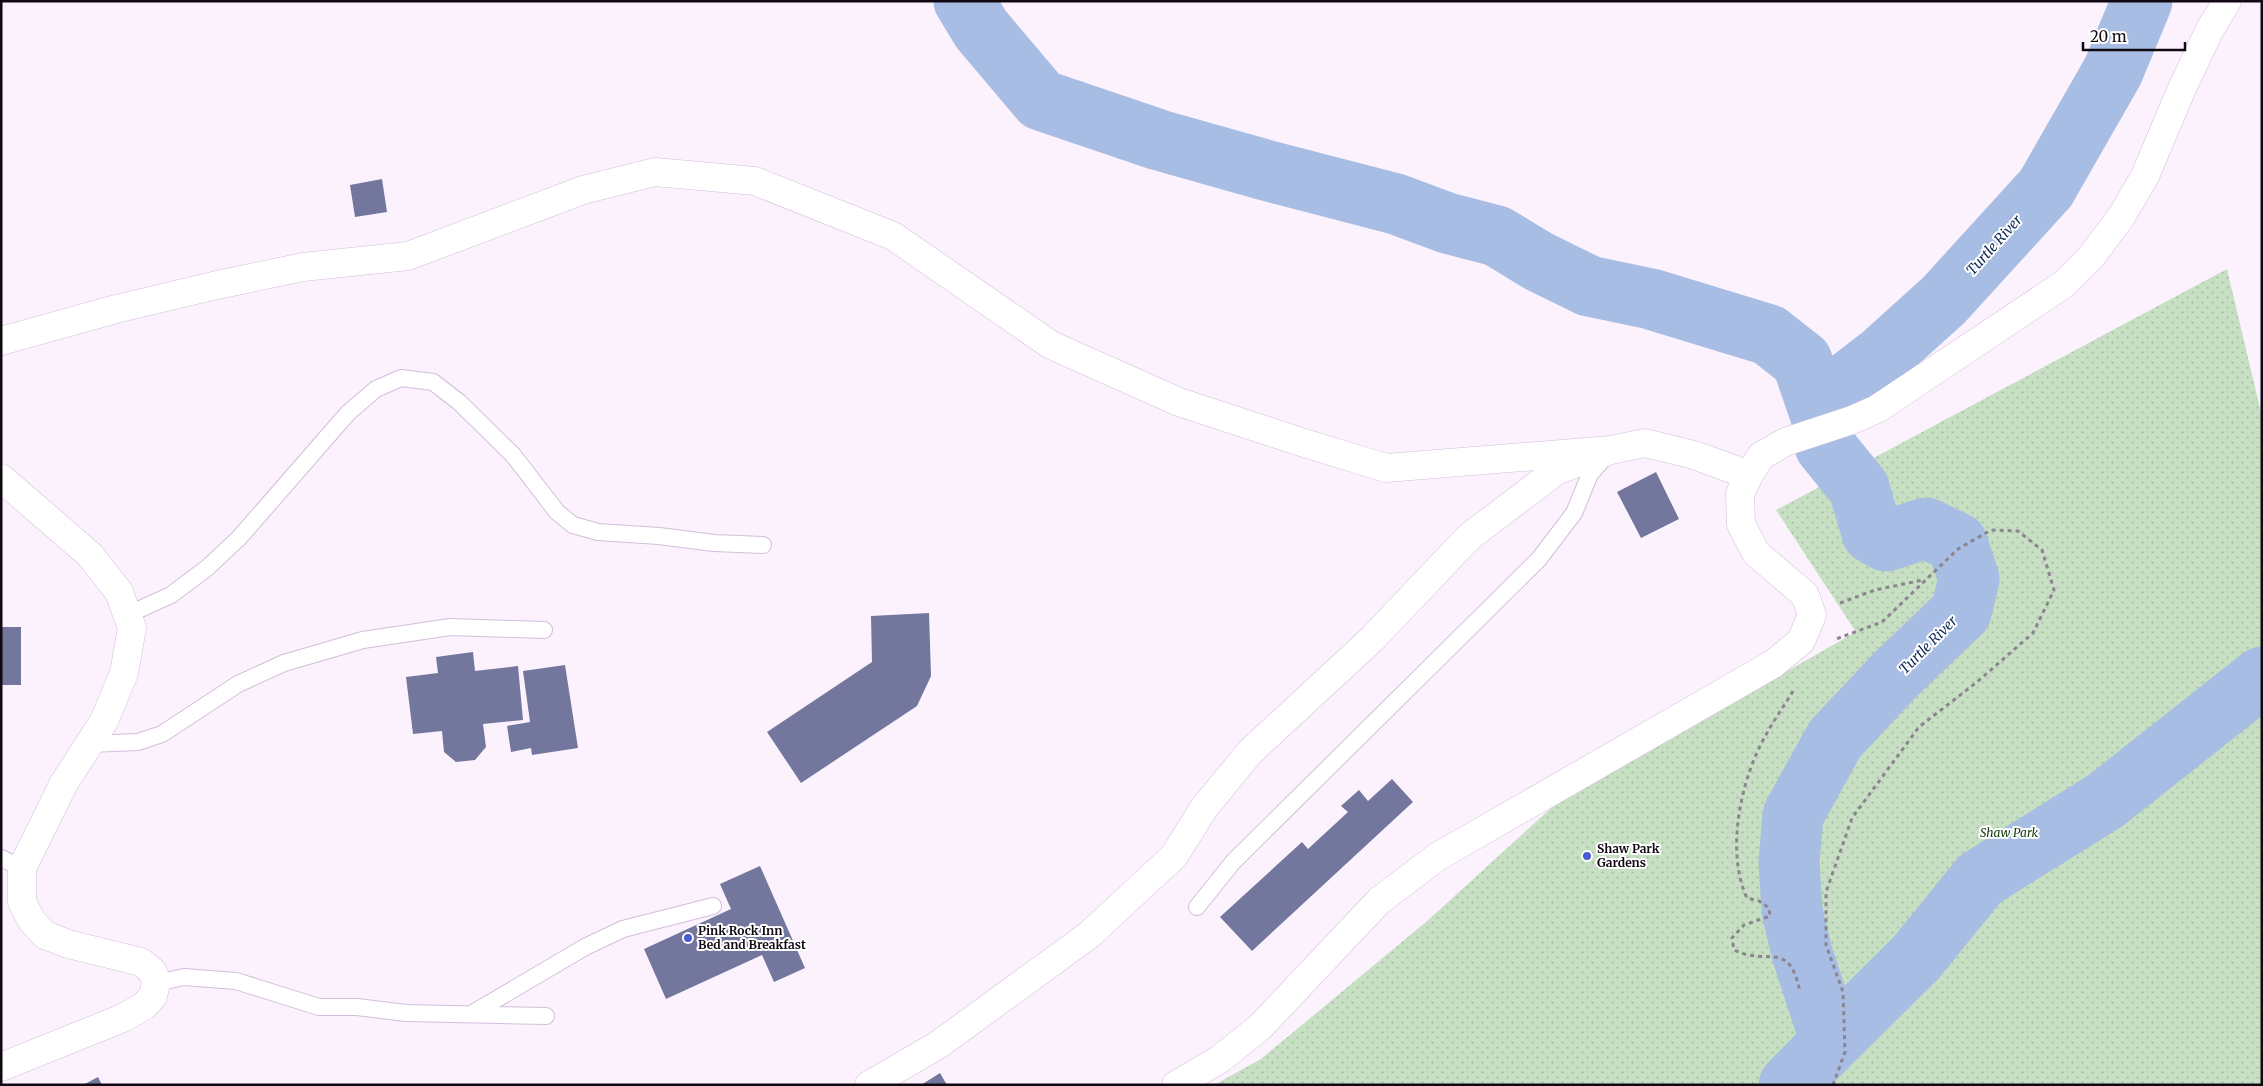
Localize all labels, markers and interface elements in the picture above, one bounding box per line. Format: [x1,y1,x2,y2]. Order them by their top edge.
scale bar [2083,20,2186,52]
text: 20 m [2090,27,2127,46]
water label: Turtle River [1962,211,2026,279]
water label: Turtle River [1895,612,1961,678]
park label: Shaw Park [1980,825,2039,840]
place label: Shaw Park Gardens [1597,841,1660,870]
marker: Shaw Park Gardens [1581,850,1593,862]
place label: Pink Rock Inn Bed and Breakfast [698,923,806,952]
marker: Pink Rock Inn Bed and Breakfast [682,932,694,944]

